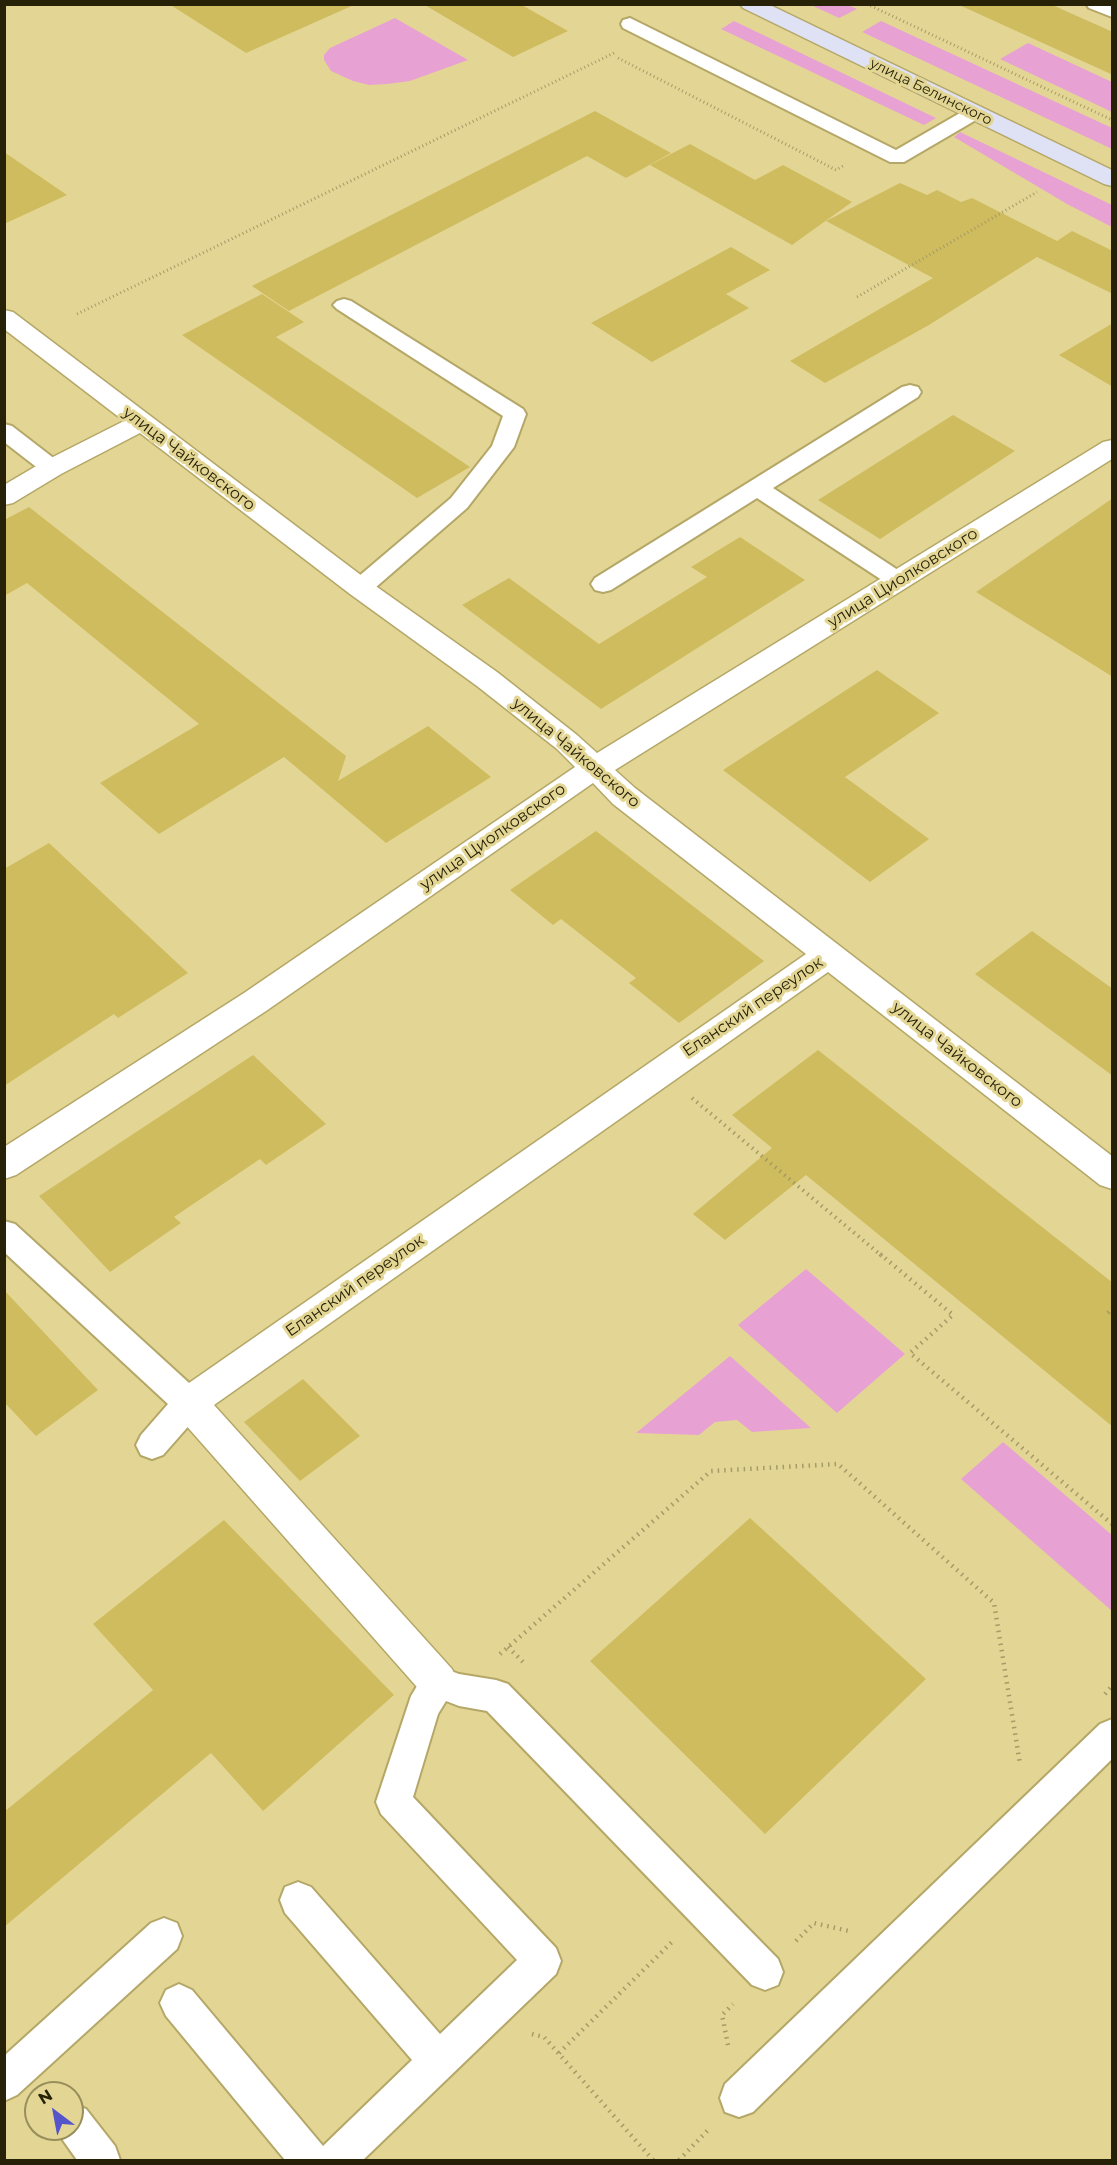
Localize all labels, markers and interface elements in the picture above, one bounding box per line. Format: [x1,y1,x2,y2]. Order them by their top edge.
street label: улица Белинского [867,55,995,129]
street label: улица Чайковского [119,403,259,515]
street label: улица Циолковского [824,524,982,632]
street label: улица Чайковского [508,694,644,812]
street label: улица Циолковского [417,779,569,895]
street label: Еланский переулок [679,953,827,1061]
street label: улица Чайковского [888,998,1026,1112]
street label: Еланский переулок [282,1231,428,1341]
north arrow [24,2081,84,2141]
text: N [35,2086,56,2108]

